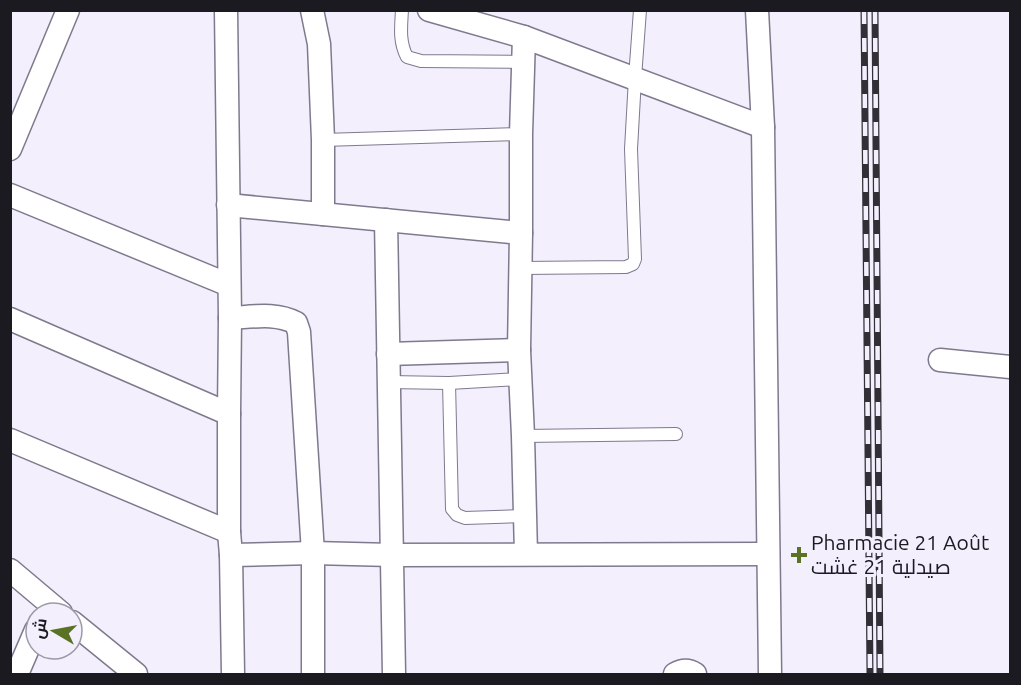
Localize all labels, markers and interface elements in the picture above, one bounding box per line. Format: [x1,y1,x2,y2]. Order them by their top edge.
place label: Pharmacie 21 Août صيدلية 21 غشت [811,530,989,578]
marker: Pharmacie 21 Août صيدلية 21 غشت [792,548,806,562]
north arrow [24,601,84,661]
text: ش [29,617,51,640]

